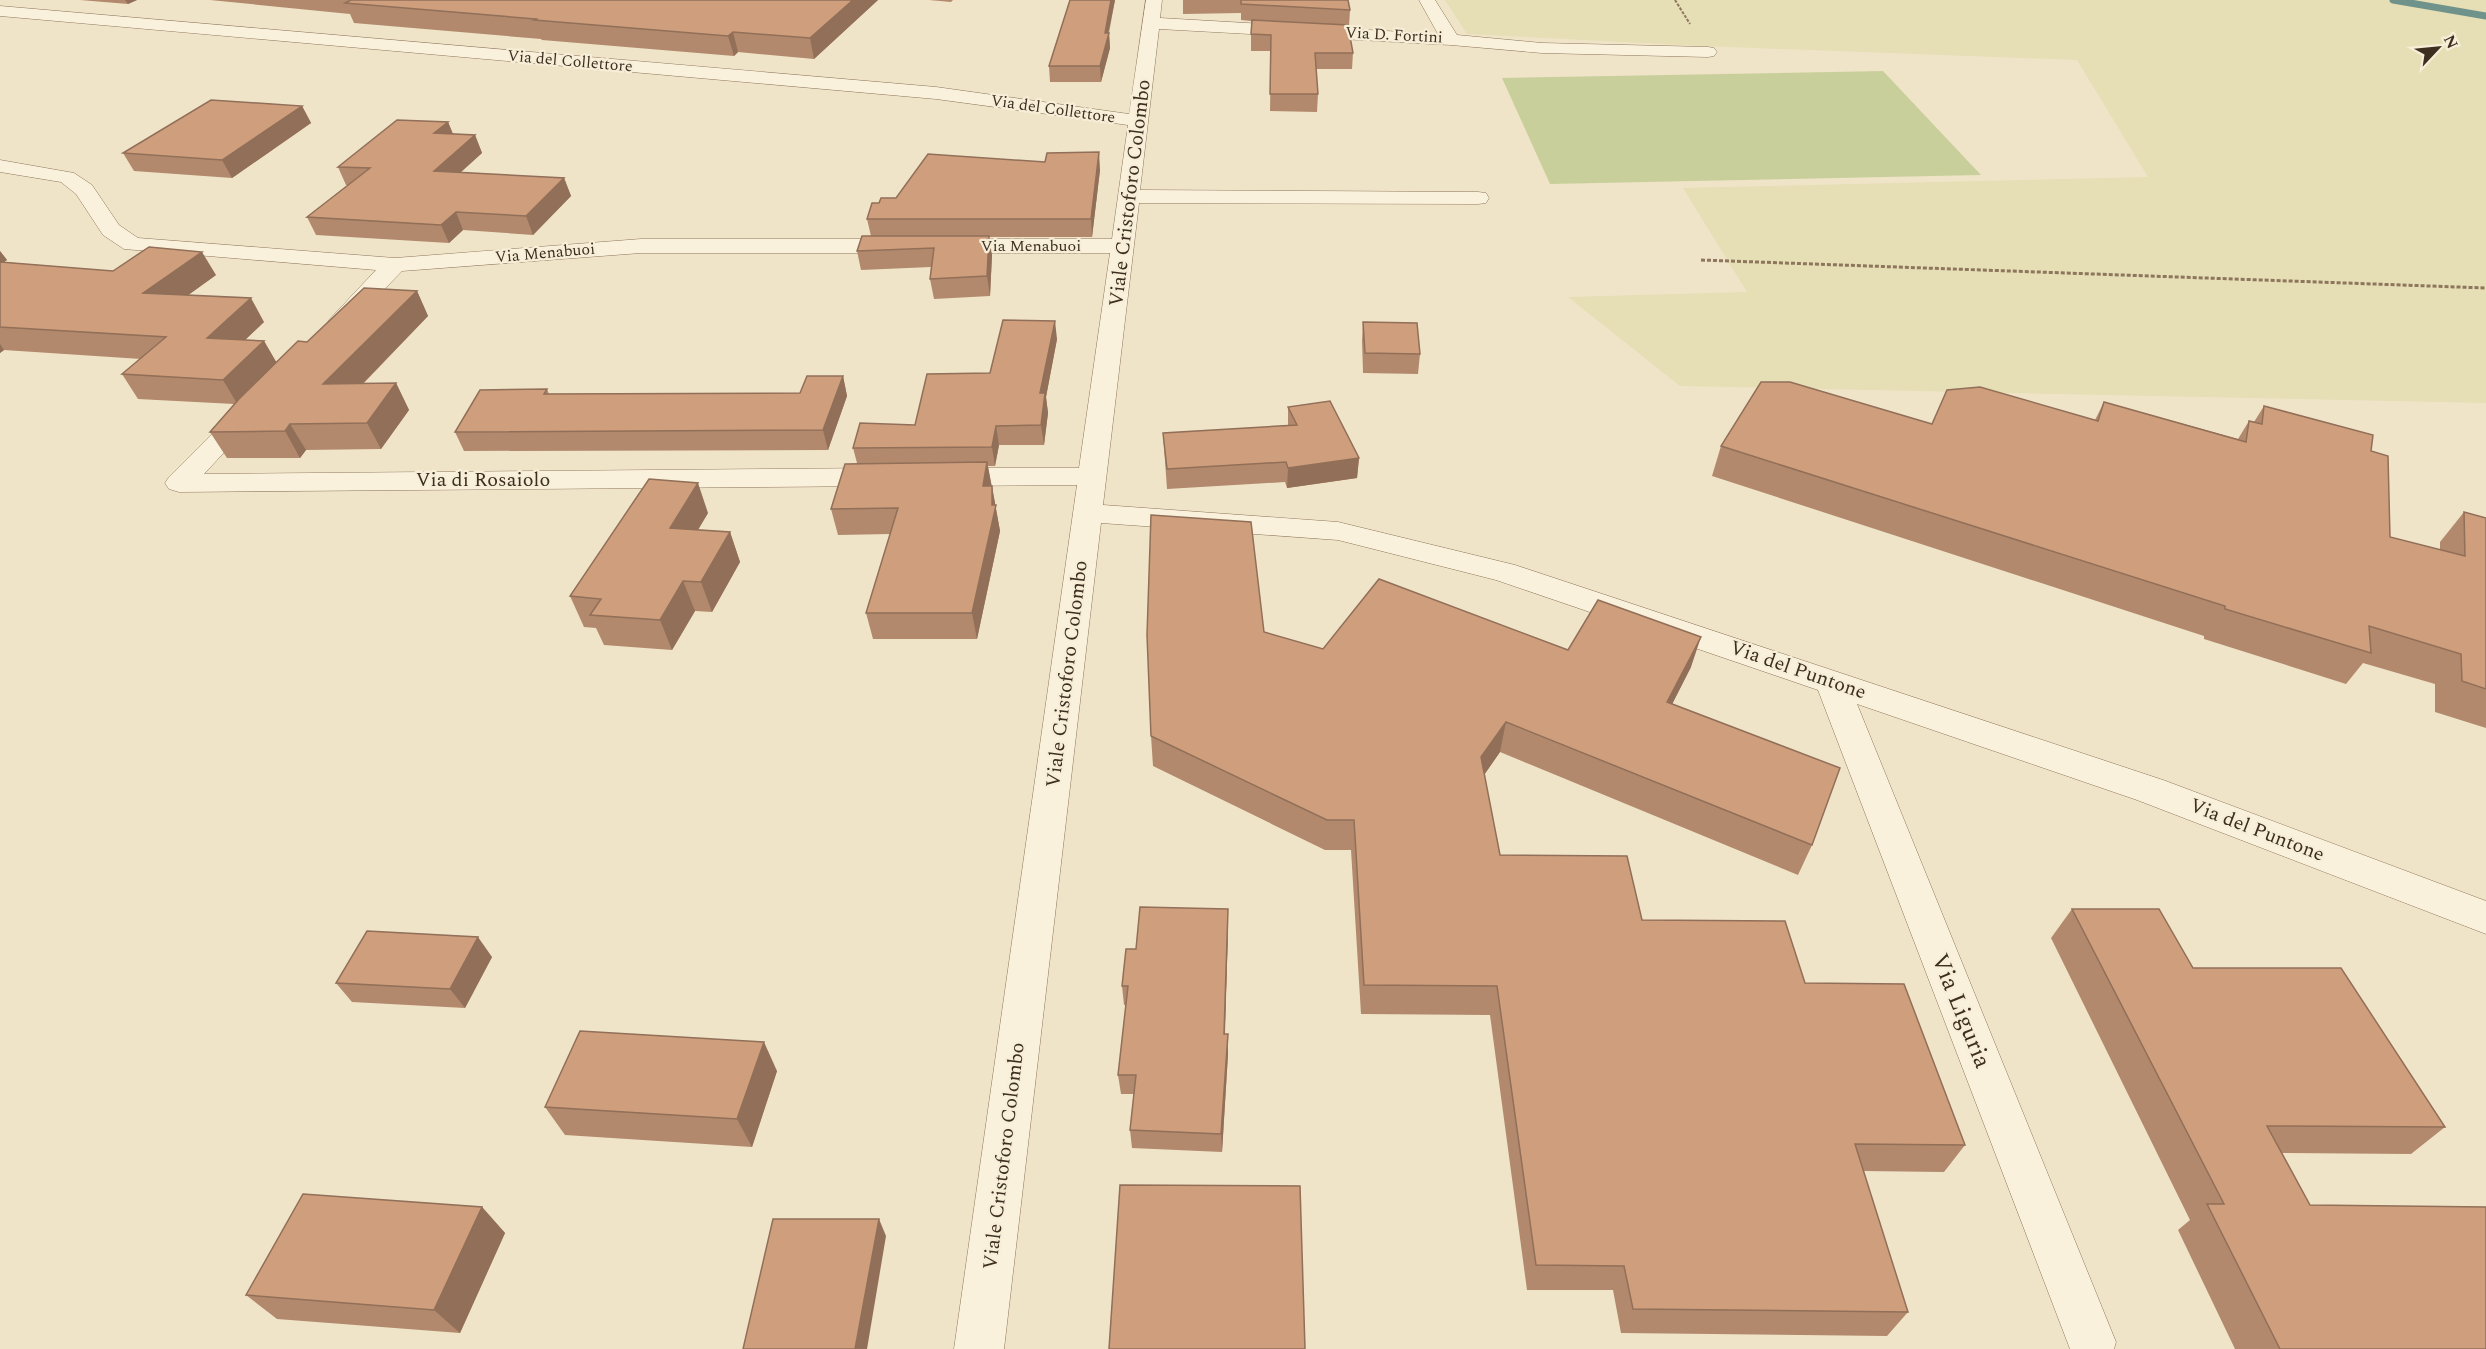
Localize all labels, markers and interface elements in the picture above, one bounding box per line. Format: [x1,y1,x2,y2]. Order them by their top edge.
north arrow [2408,18,2468,78]
street label: Via D. Fortini [1345,20,1443,50]
text: N [2437,31,2464,53]
street label: Via del Collettore [506,44,634,78]
street label: Viale Cristoforo Colombo [1101,78,1159,308]
street label: Via del Collettore [989,88,1117,130]
street label: Via Menabuoi [981,234,1081,258]
street label: Via Menabuoi [494,237,596,269]
street label: Via di Rosaiolo [416,465,550,495]
street label: Viale Cristoforo Colombo [1038,559,1096,789]
street label: Via del Puntone [1726,633,1870,707]
street label: Via del Puntone [2185,790,2329,870]
street label: Via Liguria [1922,948,2000,1074]
street label: Viale Cristoforo Colombo [975,1041,1033,1271]

